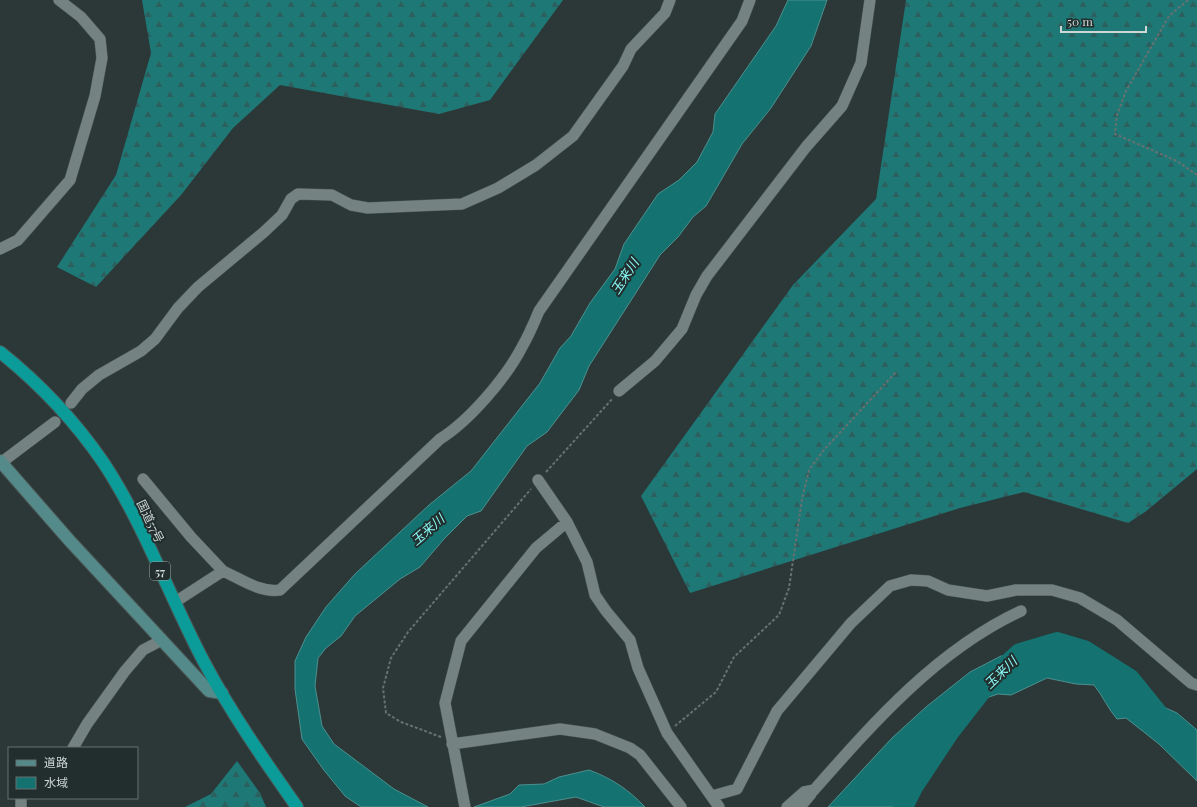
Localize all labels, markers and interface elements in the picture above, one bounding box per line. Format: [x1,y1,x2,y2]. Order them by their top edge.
scale bar [1061,8,1146,34]
text: 50 m [1067,13,1093,29]
water label: 玉来川 [606,253,643,297]
street label: 国道57号 [134,497,168,545]
water label: 玉来川 [407,508,449,548]
road number: 57 [150,562,170,580]
water label: 玉来川 [980,651,1021,692]
legend [8,747,138,799]
text: 道路 [44,754,68,770]
text: 水域 [44,774,68,790]

